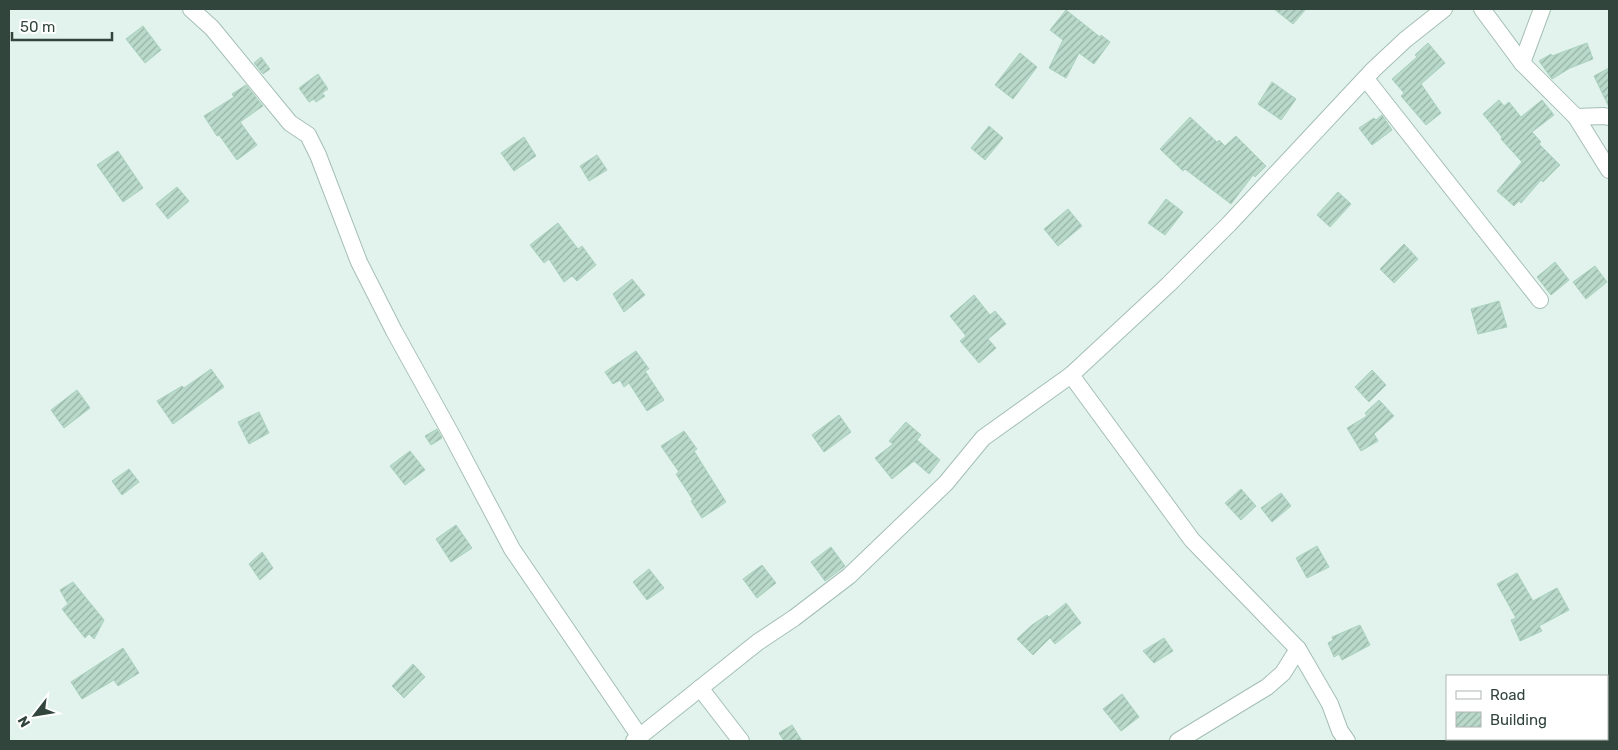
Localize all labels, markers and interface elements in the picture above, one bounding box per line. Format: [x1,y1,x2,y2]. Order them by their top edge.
scale bar [12,10,112,42]
text: 50 m [20,18,55,36]
legend [1446,675,1608,740]
text: Road [1490,686,1526,704]
north arrow [10,690,60,740]
text: Building [1490,711,1547,729]
text: N [14,713,34,730]

